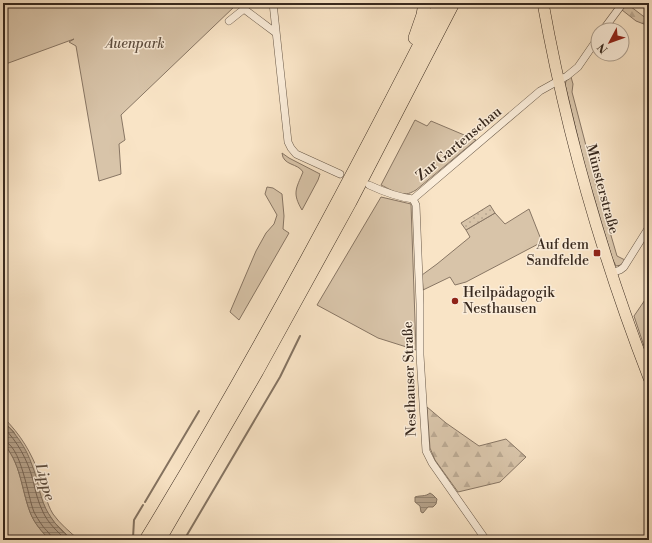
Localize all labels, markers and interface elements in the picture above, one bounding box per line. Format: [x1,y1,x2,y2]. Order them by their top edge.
north arrow [590,22,630,62]
park label: Auenpark [103,35,165,53]
text: N [595,40,611,56]
street label: Zur Gartenschau [412,103,506,185]
street label: Münsterstraße [581,142,623,236]
place label: Auf dem Sandfelde [527,236,589,270]
marker: Auf dem Sandfelde [592,248,602,258]
place label: Heilpädagogik Nesthausen [463,284,555,318]
marker: Heilpädagogik Nesthausen [450,296,460,306]
street label: Nesthauser Straße [399,321,421,437]
water label: Lippe [30,460,59,503]

